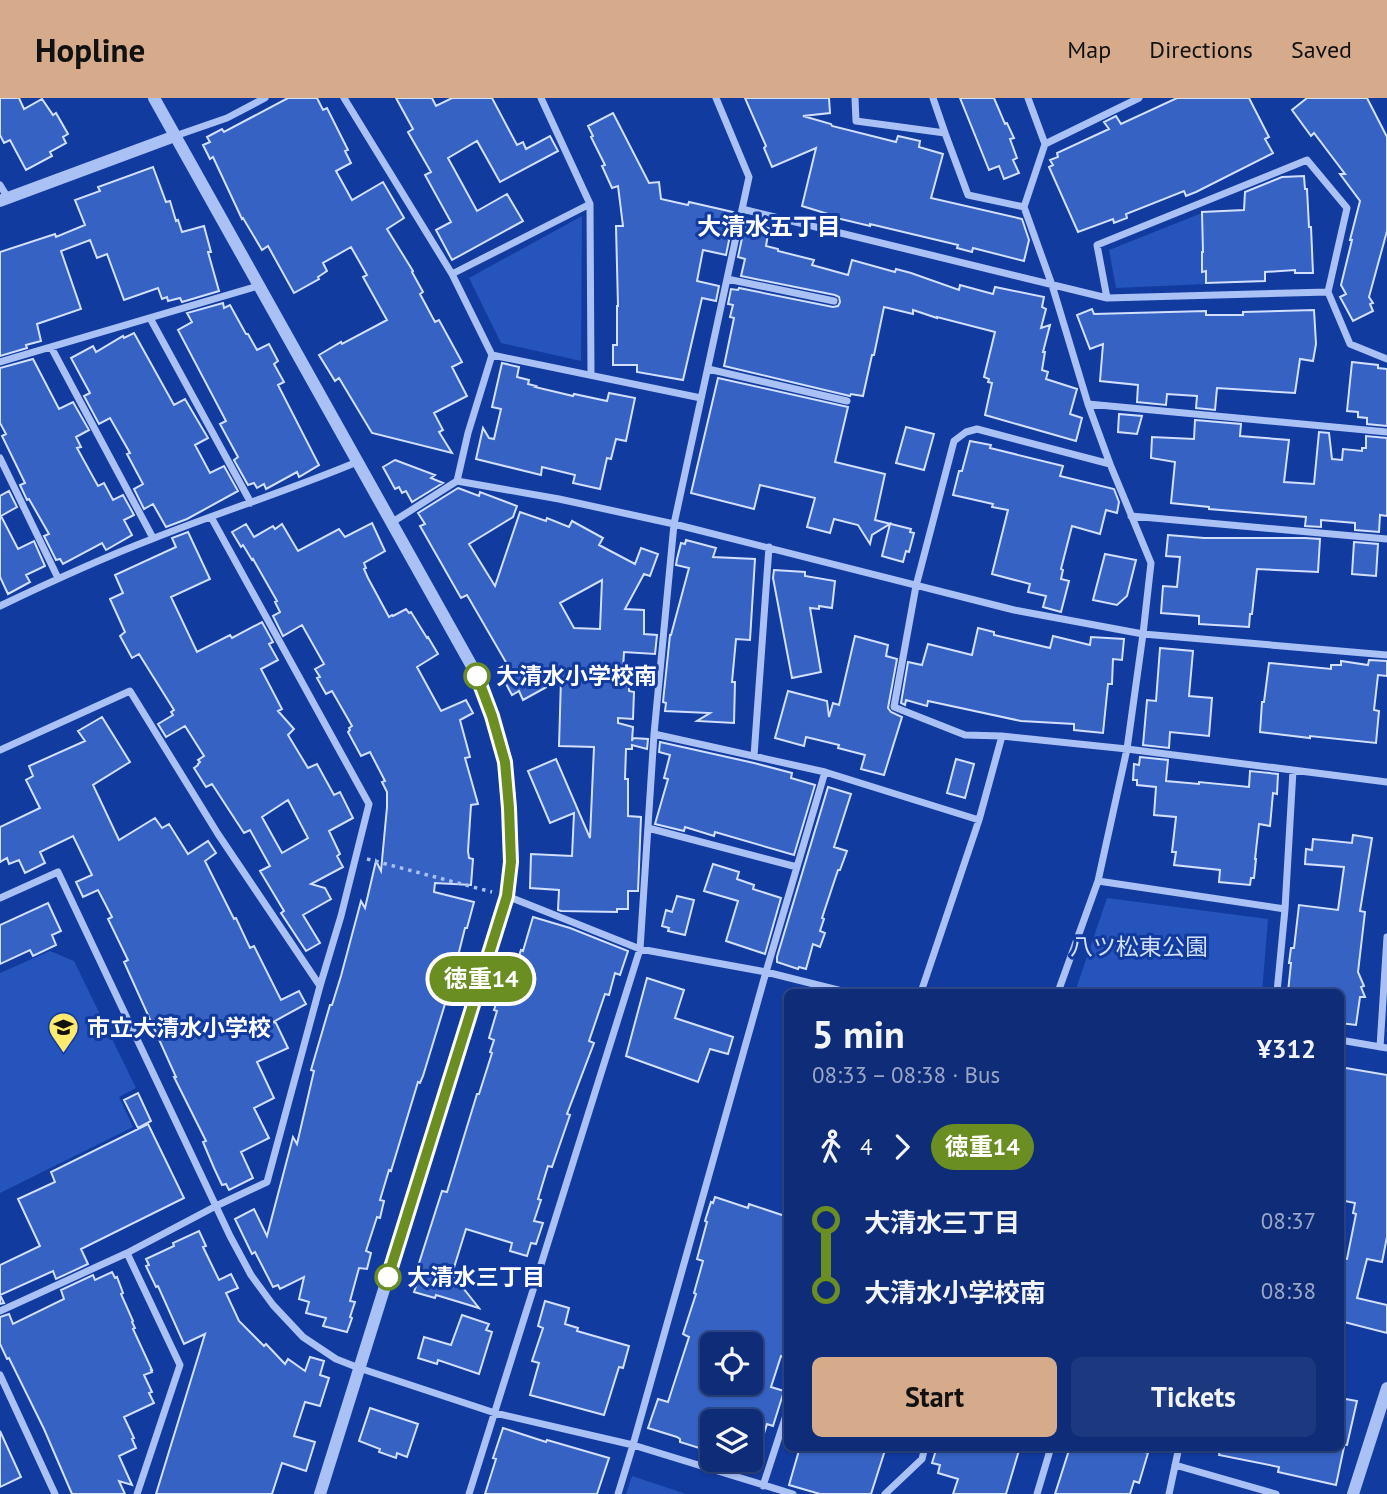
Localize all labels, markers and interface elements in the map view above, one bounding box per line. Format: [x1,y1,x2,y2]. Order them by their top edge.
text: Hopline [35,28,145,71]
text: Map [1067,34,1111,65]
text: Directions [1149,34,1253,65]
text: Saved [1291,34,1352,65]
district label: 大清水五丁目 [697,211,841,242]
place label: 大清水小学校南 [496,661,657,690]
marker: 大清水小学校南 [464,663,490,689]
park label: 八ツ松東公園 [1070,932,1208,961]
line badge: 徳重14 [432,956,530,1002]
text: 徳重14 [443,963,519,994]
text: 5 min [812,1009,905,1058]
school or university icon: 市立大清水小学校 [47,1011,81,1055]
place label: 市立大清水小学校 [87,1013,271,1042]
text: ¥312 [1257,1032,1316,1065]
text: 08:33 – 08:38 · Bus [812,1060,1000,1089]
icon: walk [812,1128,850,1166]
icon: forward [883,1128,921,1166]
text: 徳重14 [945,1131,1020,1162]
text: 4 [860,1132,873,1161]
text: 大清水三丁目 [864,1206,1020,1239]
text: 08:37 [1261,1206,1316,1235]
place label: 大清水三丁目 [407,1262,545,1291]
marker: 大清水三丁目 [375,1264,401,1290]
text: 大清水小学校南 [864,1276,1046,1309]
text: 08:38 [1261,1276,1316,1305]
map controls [700,1332,763,1472]
button: locate [700,1332,763,1395]
button: Start [812,1357,1057,1437]
button: Tickets [1071,1357,1316,1437]
button: layers [700,1409,763,1472]

